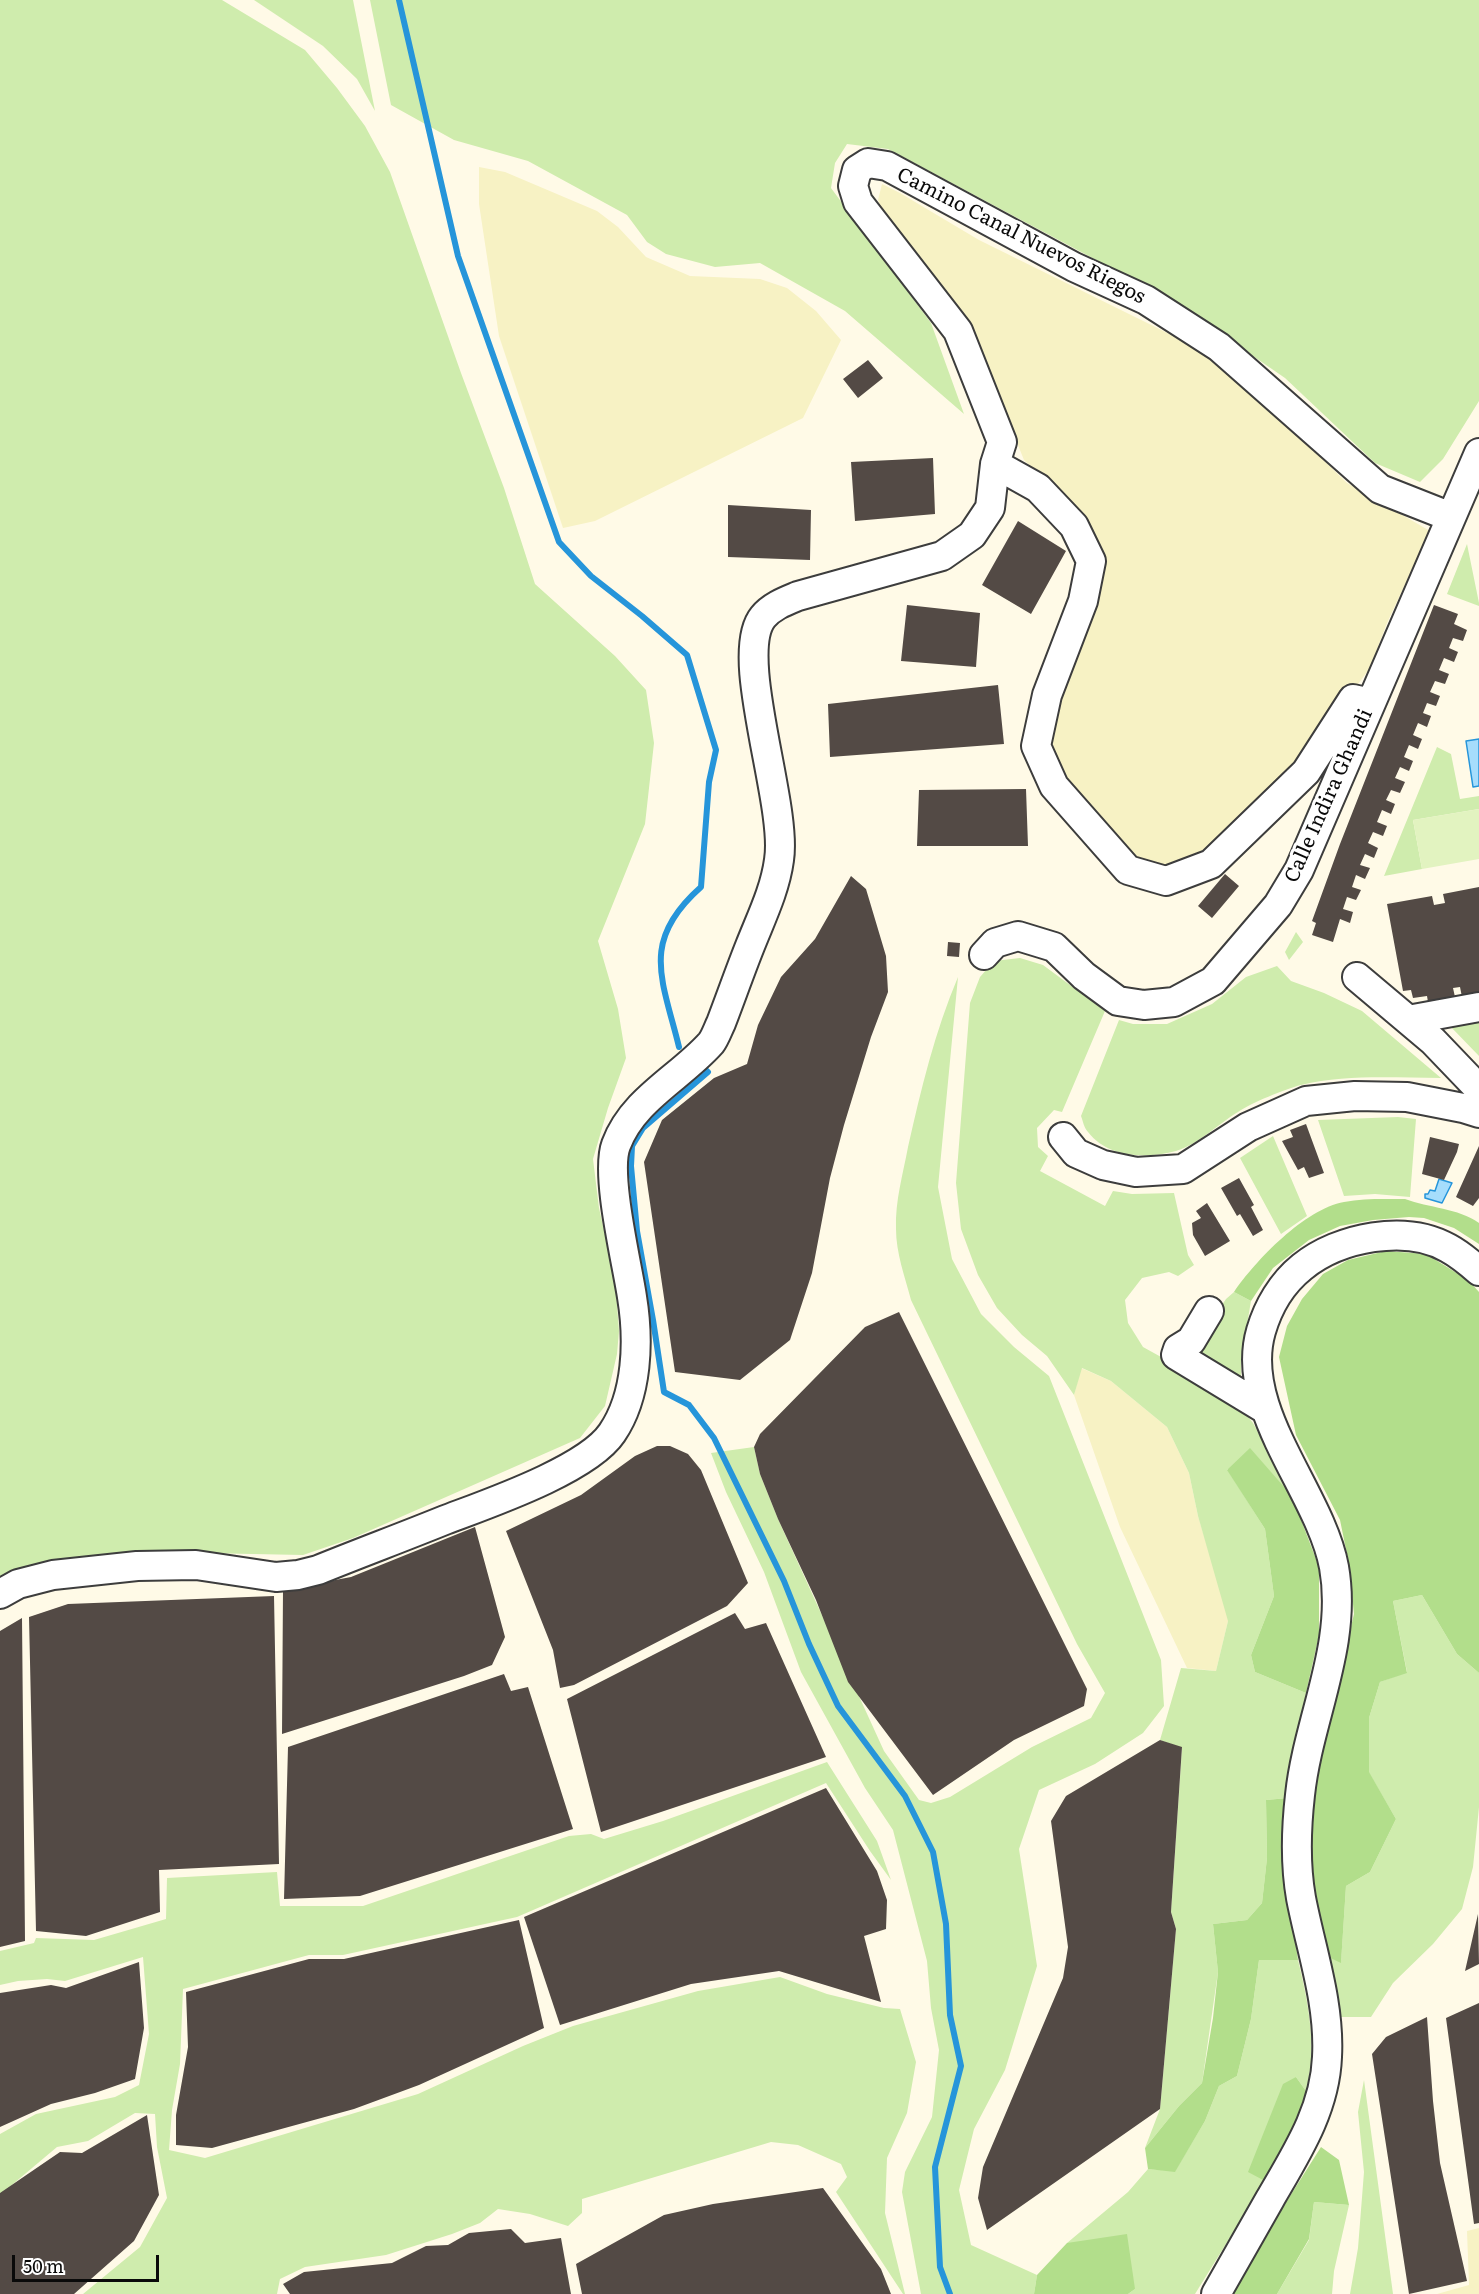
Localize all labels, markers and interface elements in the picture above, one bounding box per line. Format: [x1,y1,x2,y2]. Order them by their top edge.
street label: Camino Canal Nuevos Riegos [893,163,1149,309]
street label: Calle Indira Ghandi [1280,706,1378,886]
scale bar [15,2243,162,2281]
text: 50 m [23,2252,64,2279]

